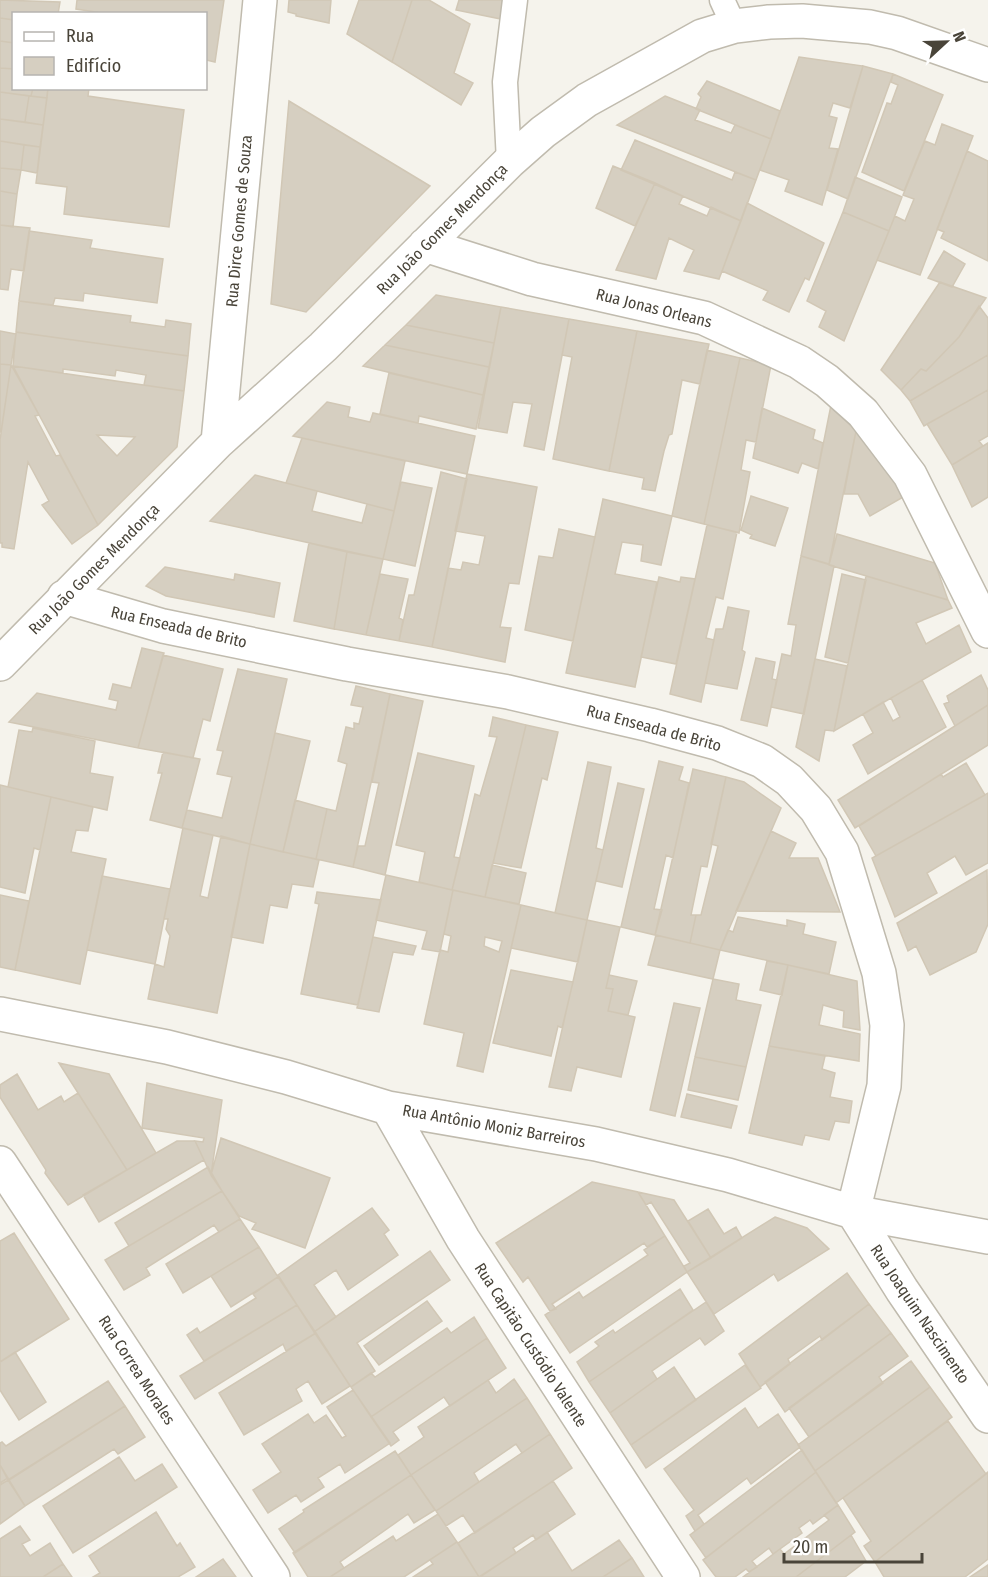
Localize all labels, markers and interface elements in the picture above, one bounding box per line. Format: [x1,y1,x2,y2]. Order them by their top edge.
legend [12,12,207,90]
north arrow [916,12,976,72]
text: Rua [66,25,94,47]
text: N [949,29,970,45]
text: Edifício [66,55,121,77]
street label: Rua Dirce Gomes de Souza [222,134,256,308]
street label: Rua João Gomes Mendonça [373,159,512,298]
street label: Rua Jonas Orleans [594,284,714,332]
street label: Rua João Gomes Mendonça [25,499,164,638]
street label: Rua Enseada de Brito [109,602,249,652]
street label: Rua Enseada de Brito [584,701,724,755]
street label: Rua Antônio Moniz Barreiros [401,1101,587,1151]
street label: Rua Joaquim Nascimento [866,1241,974,1387]
street label: Rua Capitão Custódio Valente [471,1259,591,1431]
street label: Rua Correa Morales [95,1312,179,1428]
scale bar [784,1526,922,1564]
text: 20 m [793,1536,828,1558]

